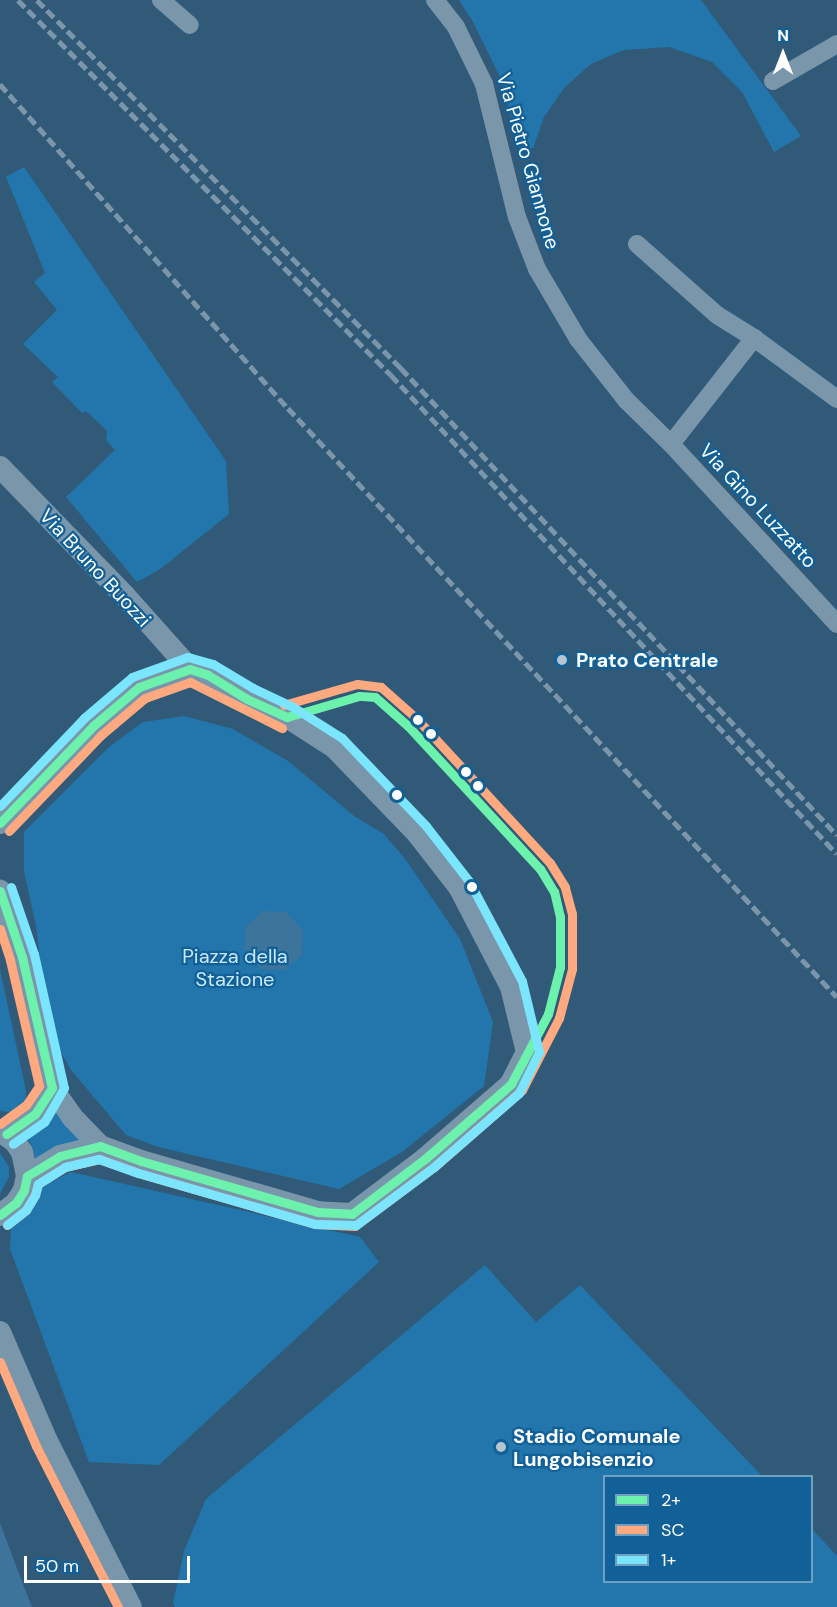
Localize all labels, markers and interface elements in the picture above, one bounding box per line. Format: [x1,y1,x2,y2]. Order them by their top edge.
north arrow [753,24,813,84]
text: N [777,25,789,46]
street label: Via Pietro Giannone [491,70,565,252]
street label: Via Gino Luzzatto [694,439,822,573]
street label: Via Bruno Buozzi [34,504,156,632]
place label: Prato Centrale [576,648,718,672]
marker: Prato Centrale [553,651,571,669]
unlabelled marker [412,714,424,726]
unlabelled marker [425,728,437,740]
unlabelled marker [460,766,472,778]
unlabelled marker [472,780,484,792]
unlabelled marker [391,789,403,801]
unlabelled marker [466,881,478,893]
park label: Piazza della Stazione [182,944,288,991]
place label: Stadio Comunale Lungobisenzio [513,1424,680,1471]
marker: Stadio Comunale Lungobisenzio [494,1440,508,1454]
legend [603,1475,813,1583]
text: 2+ [661,1488,681,1512]
text: SC [661,1518,684,1542]
scale bar [27,1544,194,1582]
text: 1+ [661,1548,677,1572]
text: 50 m [35,1554,79,1578]

